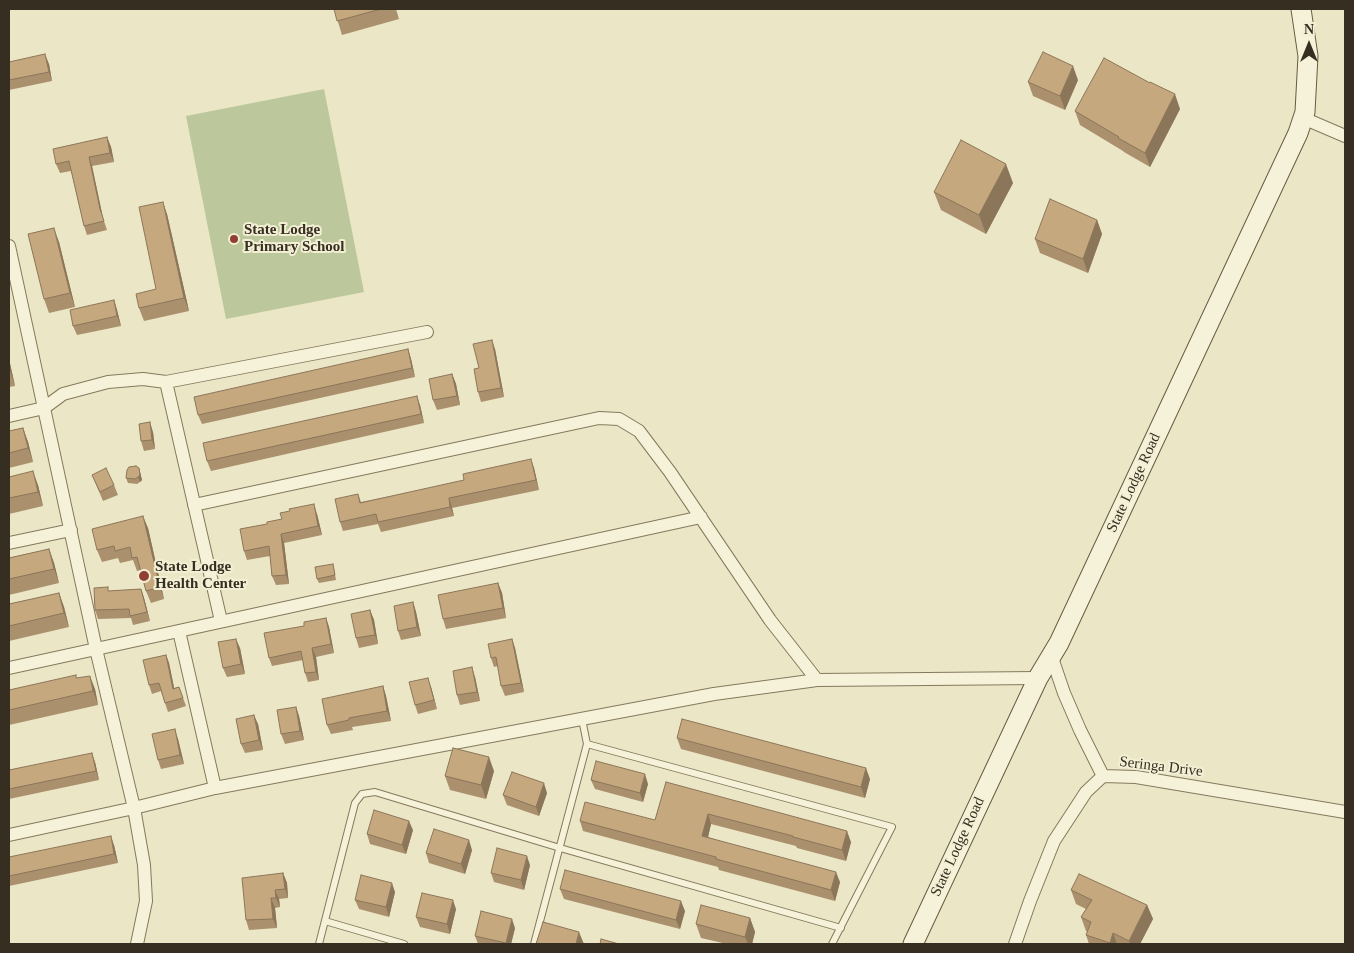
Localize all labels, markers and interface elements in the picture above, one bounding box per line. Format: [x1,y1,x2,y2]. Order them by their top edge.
north arrow [1284,20,1334,70]
text: N [1304,22,1314,37]
place label: State Lodge Primary School [244,221,344,256]
marker: State Lodge Primary School [228,233,240,245]
street label: State Lodge Road [1103,430,1165,536]
place label: State Lodge Health Center [155,558,246,593]
marker: State Lodge Health Center [137,569,151,583]
street label: Seringa Drive [1118,753,1204,781]
street label: State Lodge Road [927,794,989,900]

